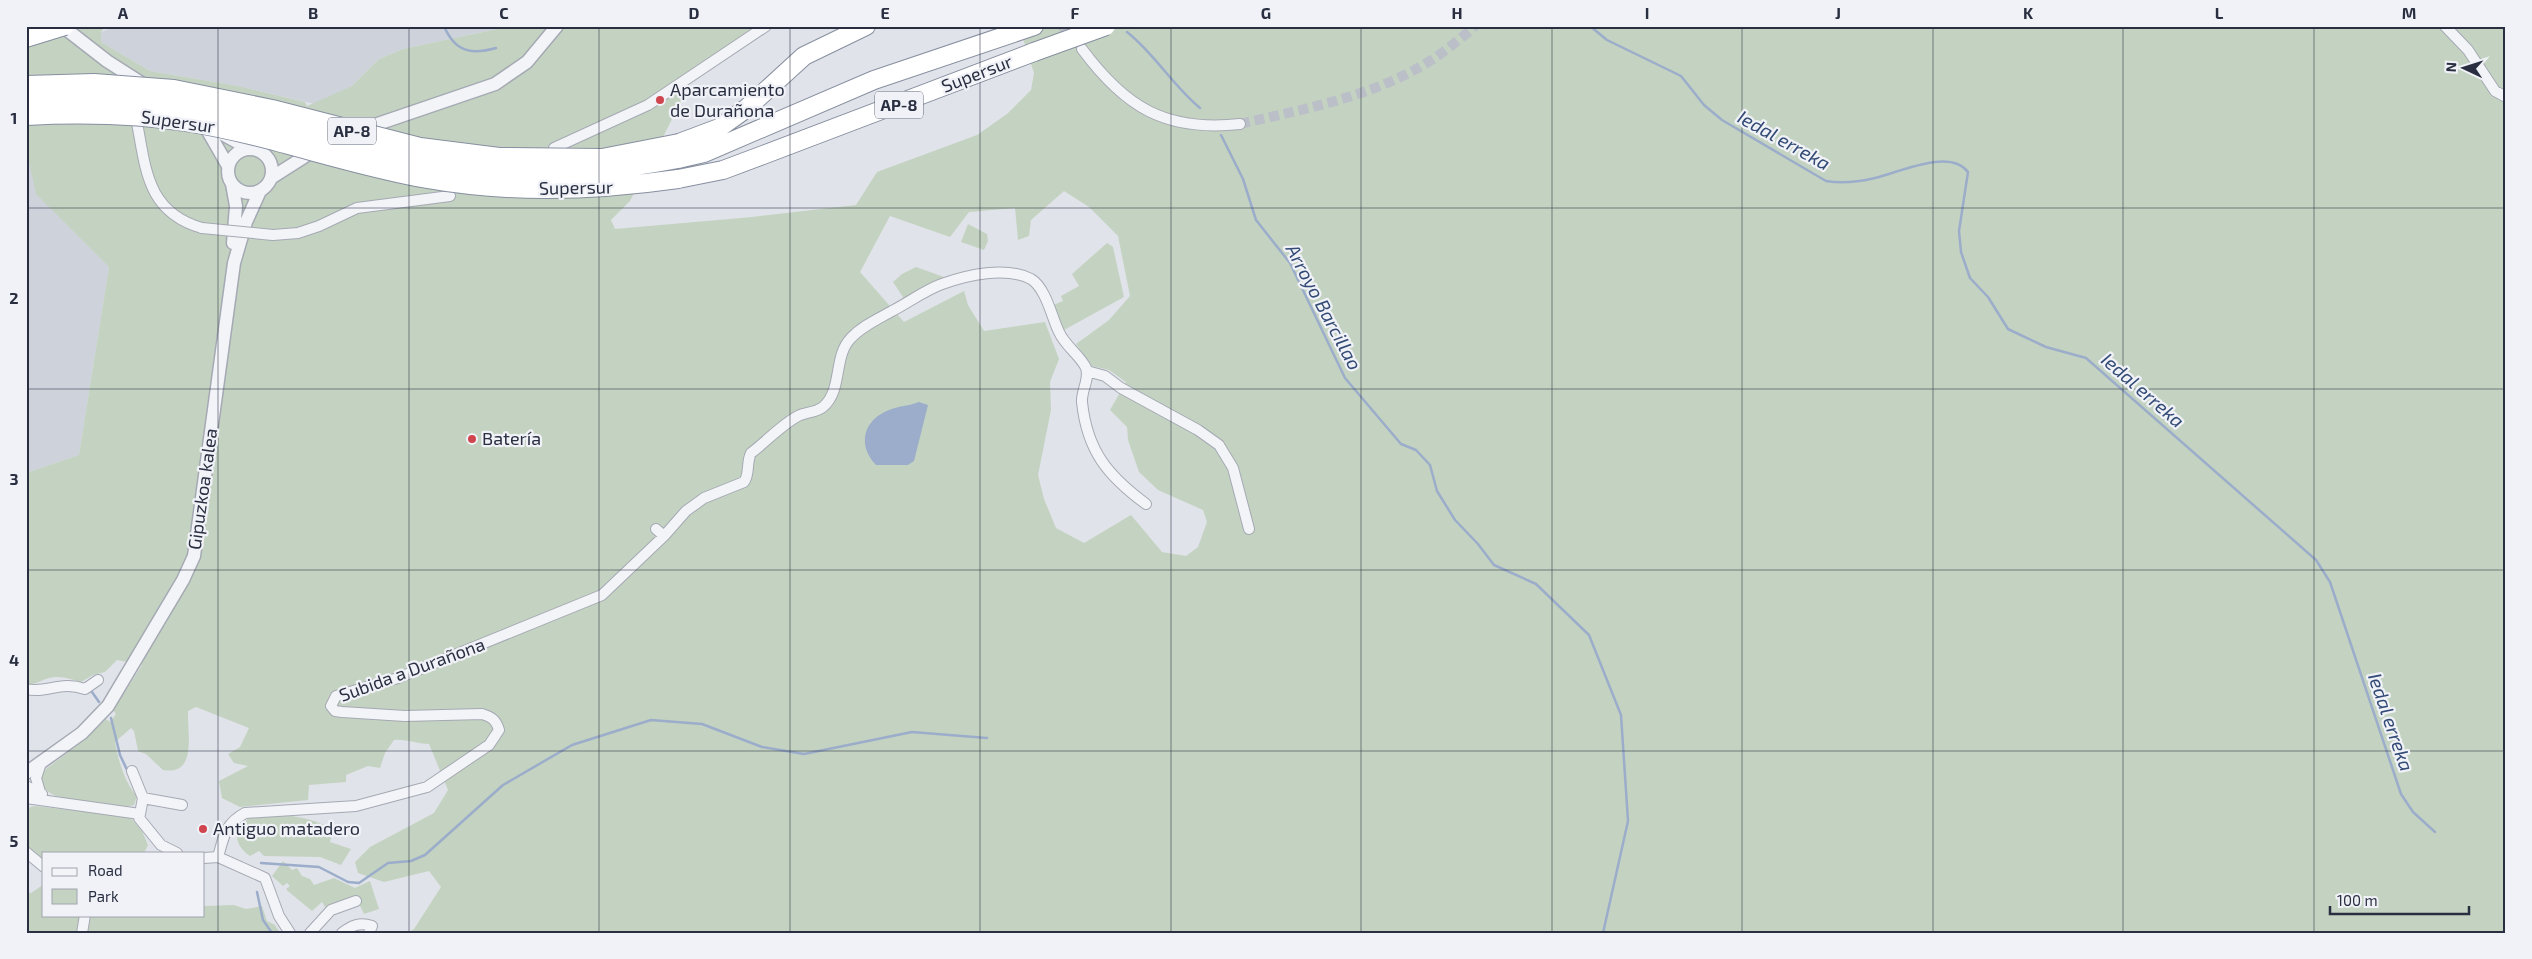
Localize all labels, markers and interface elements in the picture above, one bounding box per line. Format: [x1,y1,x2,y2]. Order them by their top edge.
text: A [118,3,129,22]
text: B [308,3,318,22]
text: C [499,3,509,22]
text: D [689,3,700,22]
text: E [880,3,890,22]
text: F [1071,3,1080,22]
text: G [1261,3,1271,22]
text: H [1451,3,1463,22]
text: I [1645,3,1649,22]
text: J [1835,3,1841,22]
text: K [2023,3,2034,22]
text: L [2215,3,2224,22]
text: M [2402,3,2416,22]
north arrow [2440,42,2490,92]
street label: Supersur [938,49,1015,97]
text: N [2442,61,2459,73]
place label: Aparcamiento de Durañona [670,78,785,121]
road number: AP-8 [875,92,923,118]
marker: Aparcamiento de Durañona [654,94,666,106]
street label: Supersur [140,105,216,137]
water label: Iedal erreka [1734,105,1835,174]
text: 1 [11,108,17,127]
road number: AP-8 [328,118,376,144]
street label: Supersur [539,175,613,199]
water label: Arroyo Barcillao [1280,239,1367,374]
text: 2 [9,288,19,307]
water label: Iedal erreka [2097,347,2189,432]
street label: Gipuzkoa kalea [183,427,221,551]
place label: Batería [482,427,541,449]
marker: Batería [466,433,478,445]
text: 3 [9,469,19,488]
street label: Subida a Durañona [336,632,488,706]
text: 4 [9,650,19,669]
water label: Iedal erreka [2364,670,2419,774]
place label: Antiguo matadero [213,817,360,839]
marker: Antiguo matadero [197,823,209,835]
text: 5 [10,831,19,850]
legend [42,852,205,916]
text: Road [88,861,123,879]
scale bar [2330,884,2468,916]
text: Park [88,887,119,905]
text: 100 m [2337,891,2378,909]

